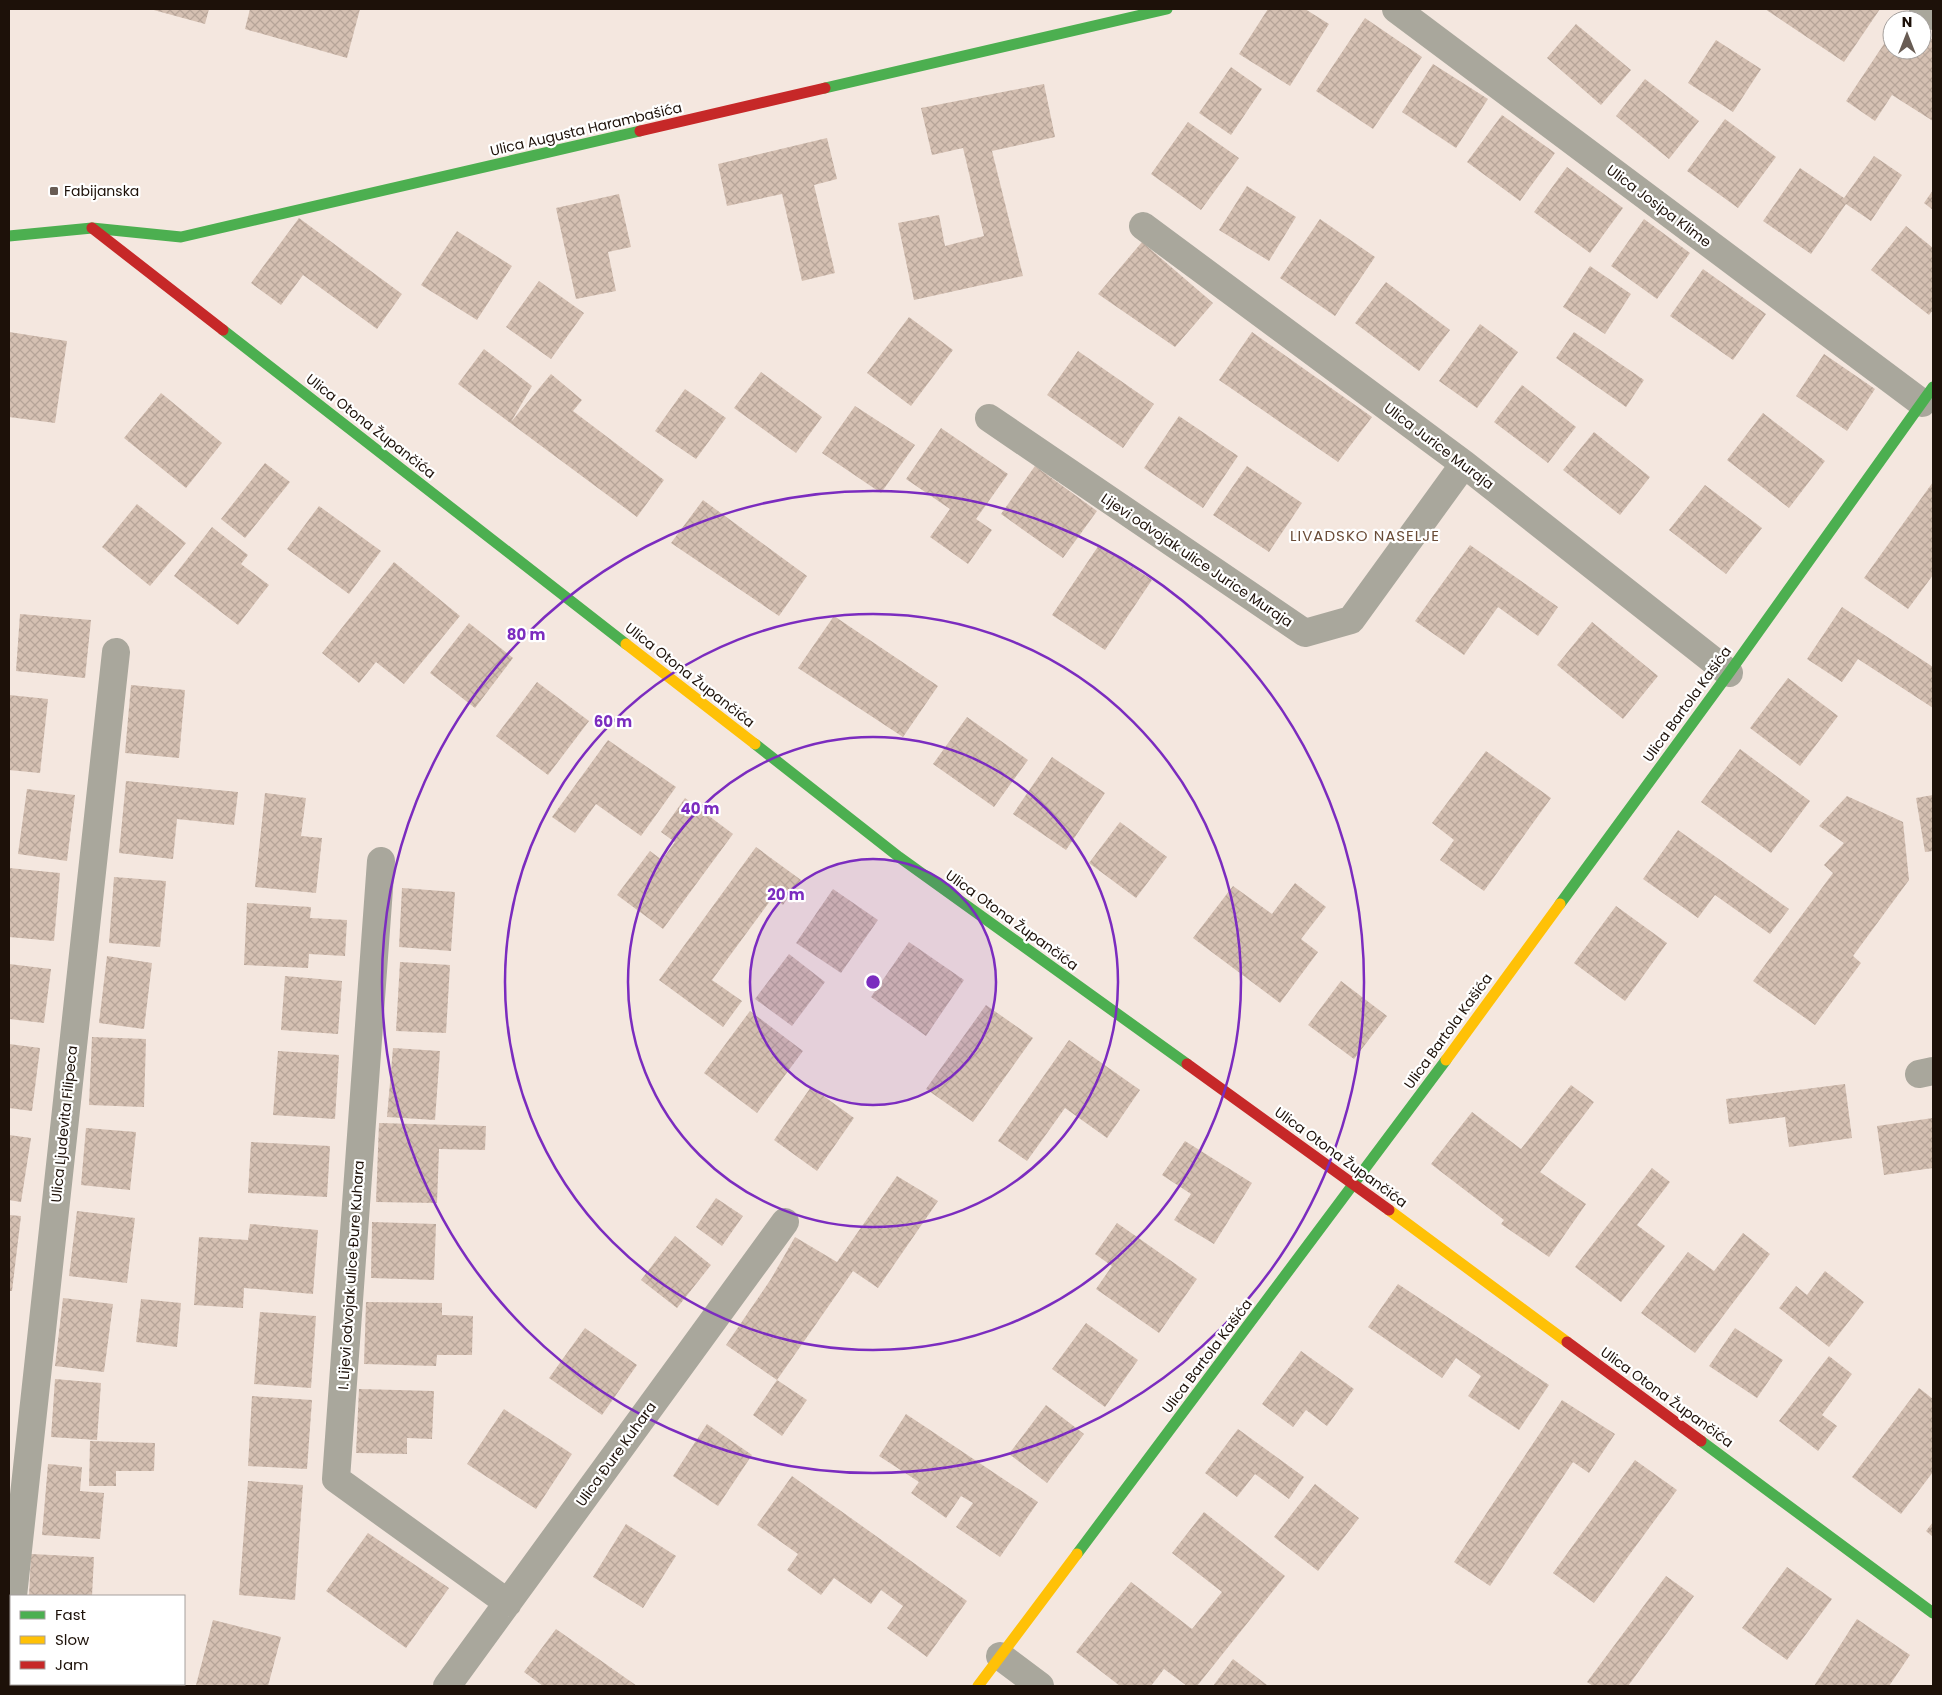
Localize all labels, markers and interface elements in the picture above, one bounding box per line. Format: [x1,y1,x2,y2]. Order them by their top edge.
north arrow [1882,10,1932,60]
text: N [1902,12,1912,32]
street label: Ulica Augusta Harambašića [488,97,684,161]
street label: Ulica Josipa Klime [1603,160,1716,252]
place label: Fabijanska [64,181,139,201]
marker: Fabijanska [48,185,60,197]
street label: Ulica Otona Župančića [302,369,440,483]
street label: Ulica Jurice Muraja [1380,398,1498,494]
street label: Lijevi odvojak ulice Jurice Muraja [1097,488,1297,632]
district label: LIVADSKO NASELJE [1290,525,1440,546]
street label: Ulica Otona Župančića [621,618,759,732]
text: 80 m [507,624,545,645]
street label: Ulica Bartola Kašića [1638,642,1736,766]
text: 60 m [594,711,632,732]
text: 40 m [680,798,720,819]
street label: Ulica Otona Župančića [942,865,1082,975]
text: 20 m [767,884,805,905]
street label: Ulica Bartola Kašića [1399,969,1497,1093]
centre of rings [864,973,882,991]
street label: Ulica Ljudevita Filipeca [46,1045,82,1203]
street label: Ulica Otona Župančića [1271,1102,1411,1212]
street label: I. Lijevi odvojak ulice Đure Kuhara [333,1160,369,1390]
street label: Ulica Bartola Kašića [1157,1295,1257,1417]
street label: Ulica Otona Župančića [1597,1342,1737,1452]
street label: Ulica Đure Kuhara [571,1397,661,1511]
legend [10,1595,185,1685]
text: Fast [55,1604,86,1625]
text: Slow [55,1629,90,1650]
text: Jam [55,1654,89,1675]

